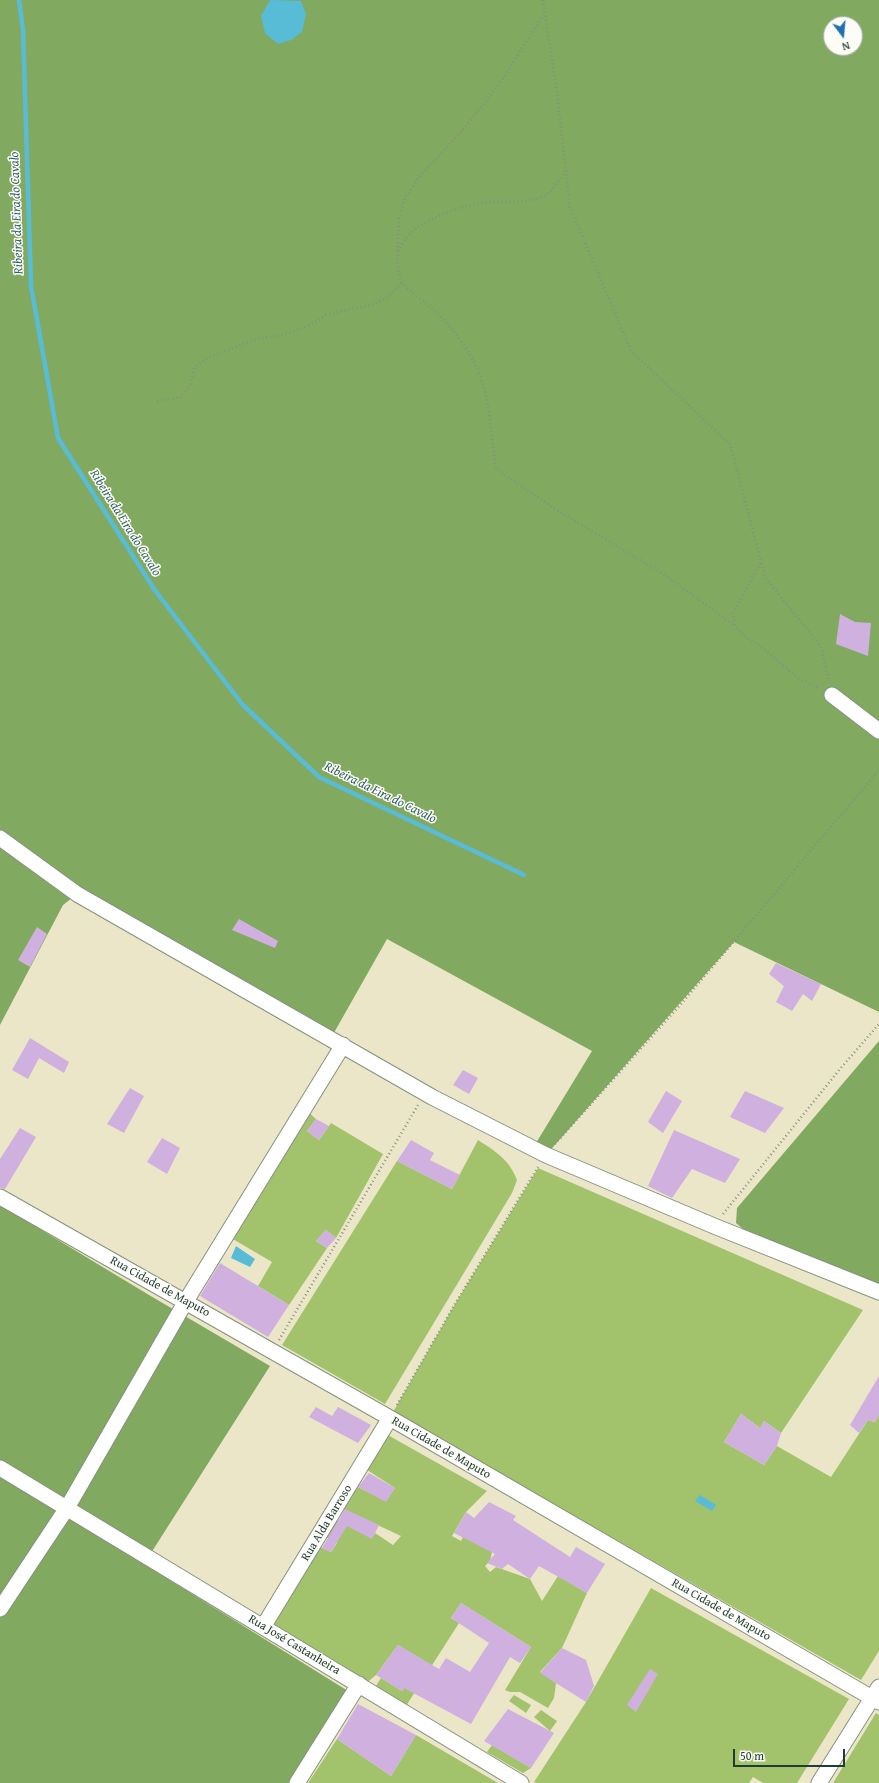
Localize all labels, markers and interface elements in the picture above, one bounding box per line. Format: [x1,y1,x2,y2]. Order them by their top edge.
north arrow [823,16,863,56]
text: N [840,38,852,55]
water label: Ribeira da Eira do Cavalo [7,151,27,275]
water label: Ribeira da Eira do Cavalo [86,467,164,579]
water label: Ribeira da Eira do Cavalo [321,759,439,827]
street label: Rua Cidade de Maputo [108,1254,212,1320]
street label: Rua Cidade de Maputo [389,1414,493,1482]
street label: Rua Alda Barroso [299,1482,355,1564]
street label: Rua Cidade de Maputo [669,1576,773,1644]
street label: Rua José Castanheira [246,1612,342,1678]
scale bar [735,1741,847,1767]
text: 50 m [740,1747,764,1764]

